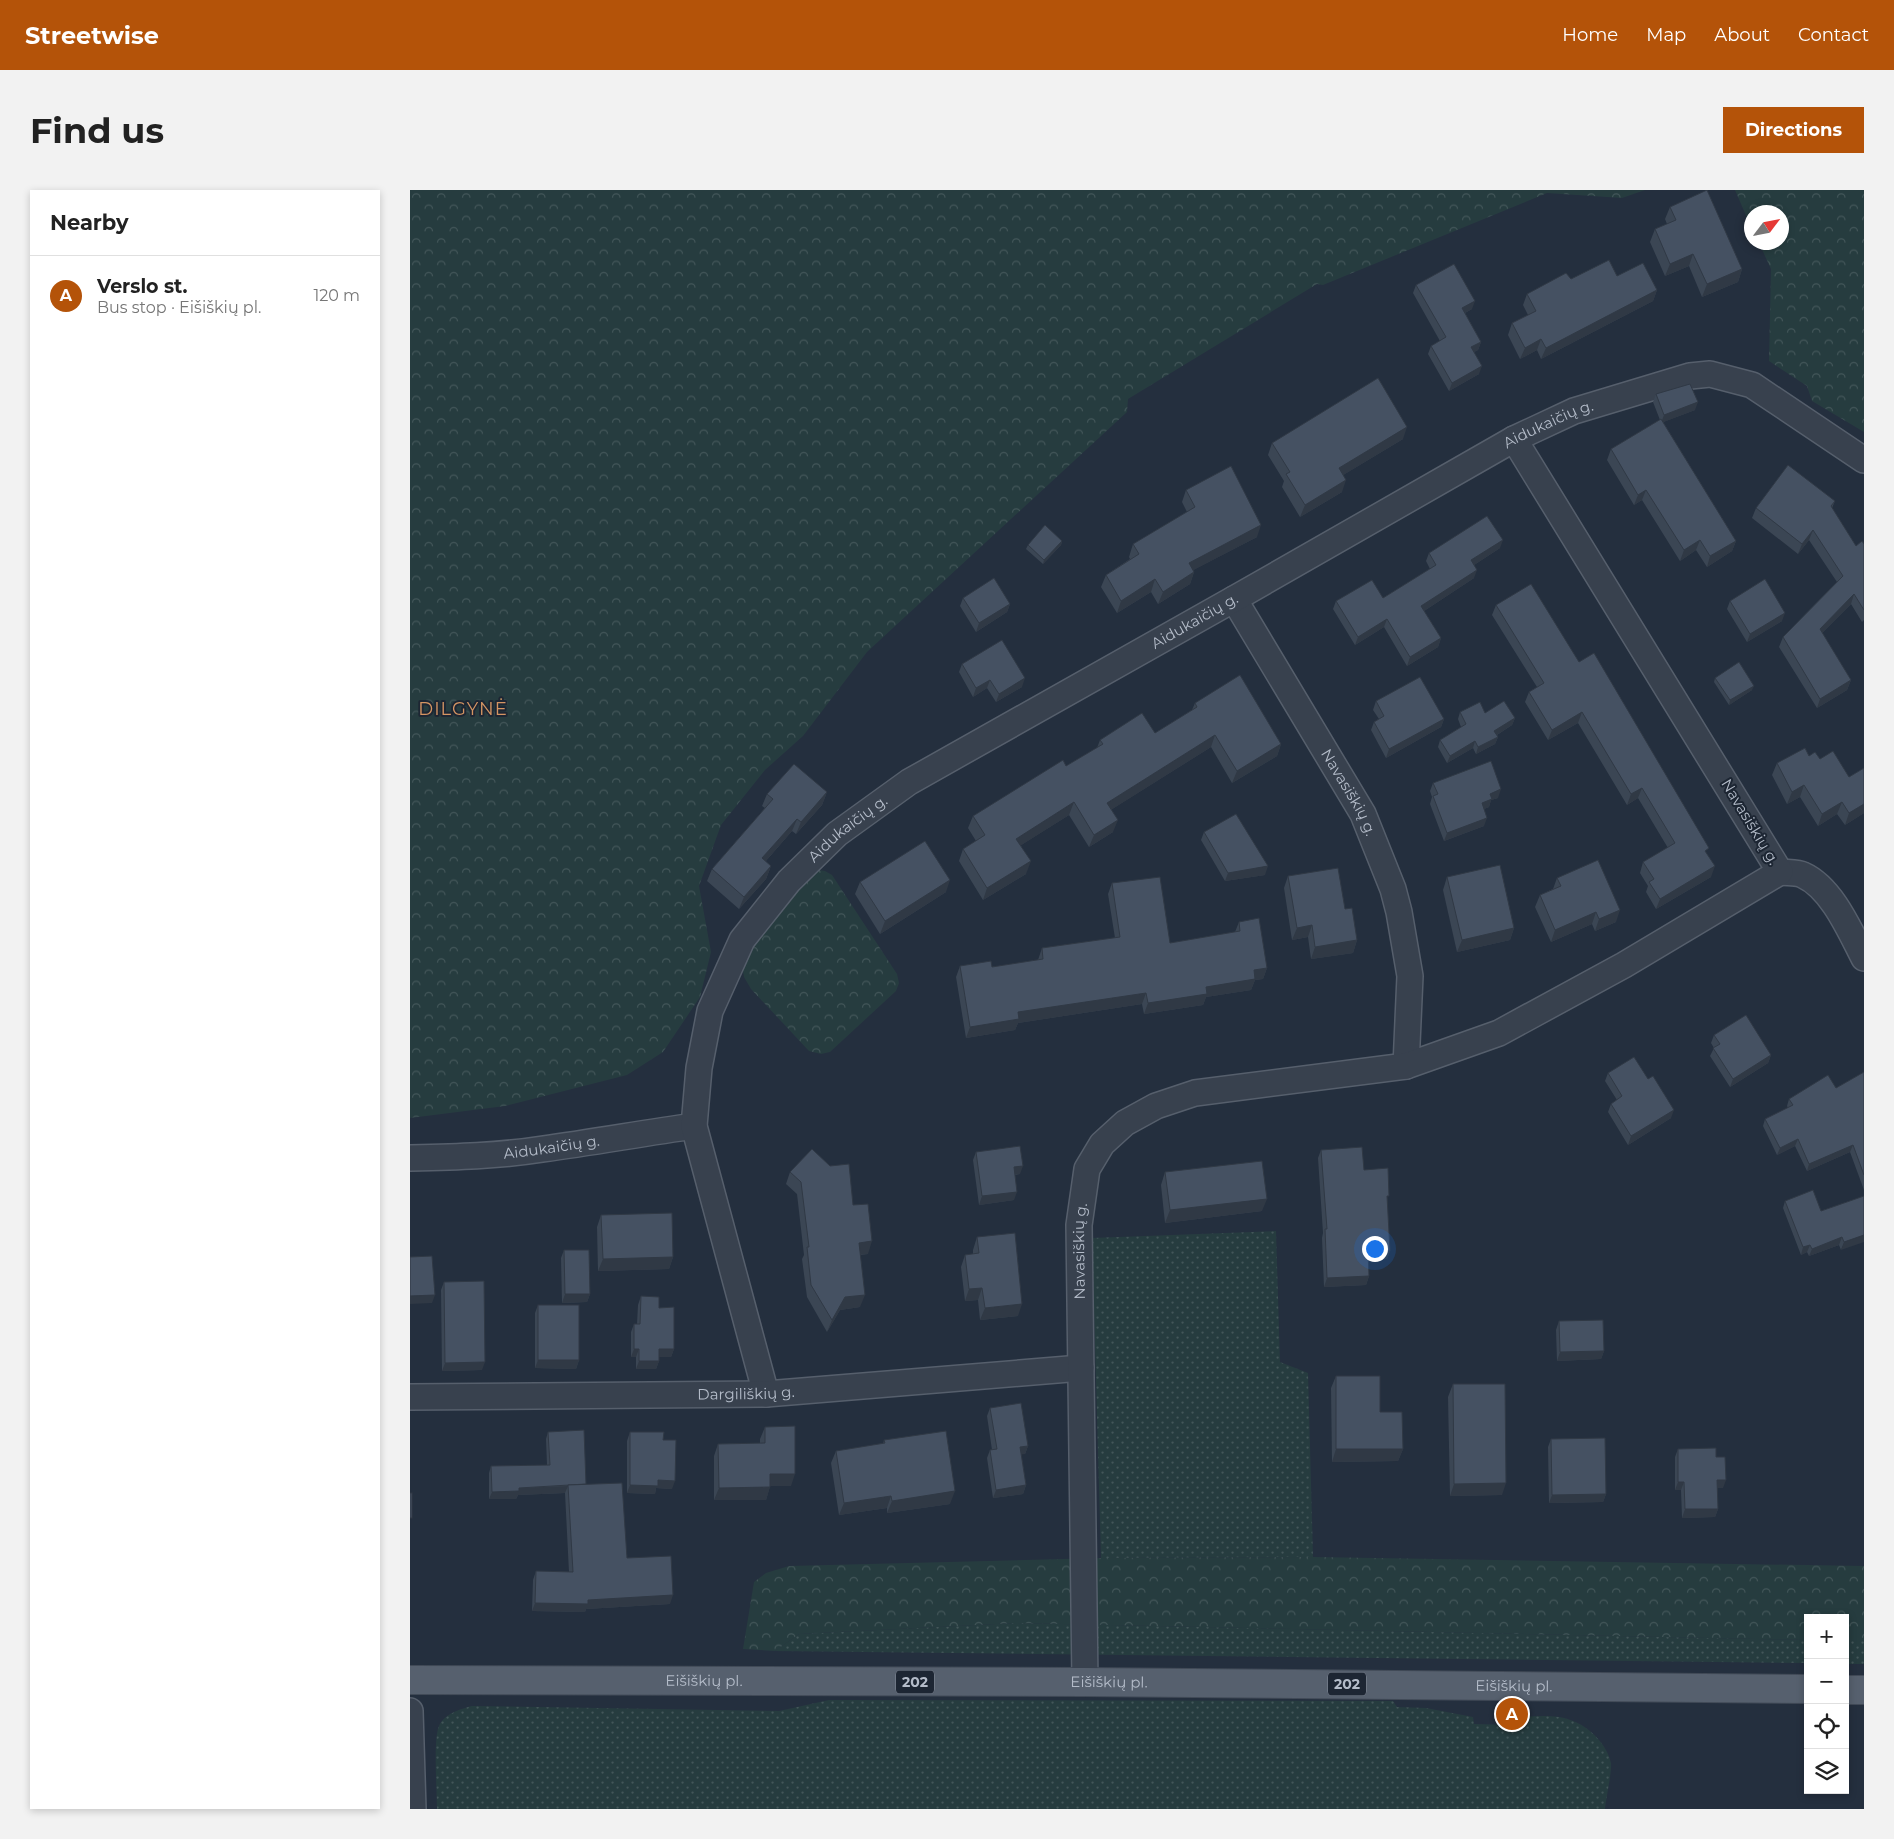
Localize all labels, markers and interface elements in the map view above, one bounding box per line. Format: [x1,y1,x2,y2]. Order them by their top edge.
text: Streetwise [25,21,159,50]
text: Home [1562,24,1618,46]
text: Map [1646,24,1686,46]
text: About [1714,24,1770,46]
text: Contact [1798,24,1869,46]
button: Directions [1723,107,1864,153]
text: Find us [30,109,164,152]
north arrow [1744,205,1789,250]
text: Nearby [50,210,129,235]
text: Verslo st. [97,275,187,298]
text: A [60,286,72,305]
text: 120 m [313,286,360,305]
text: Bus stop · Eišiškių pl. [97,298,261,317]
street label: Aidukaičių g. [1500,396,1595,452]
street label: Aidukaičių g. [1148,589,1241,653]
district label: DILGYNĖ [418,698,508,720]
street label: Navasiškių g. [1317,745,1381,838]
street label: Navasiškių g. [1717,775,1783,868]
street label: Aidukaičių g. [804,791,891,866]
street label: Aidukaičių g. [503,1131,601,1163]
street label: Navasiškių g. [1069,1201,1091,1300]
your location [1362,1236,1388,1262]
street label: Dargiliškių g. [697,1382,795,1404]
map controls [1804,1614,1849,1794]
button: + [1804,1614,1849,1659]
button: − [1804,1659,1849,1704]
road number: 202 [896,1670,934,1694]
street label: Eišiškių pl. [665,1671,743,1690]
street label: Eišiškių pl. [1070,1672,1148,1692]
road number: 202 [1328,1672,1366,1696]
street label: Eišiškių pl. [1475,1676,1553,1696]
pin: A [1496,1695,1528,1733]
button: locate [1804,1704,1849,1749]
button: layers [1804,1749,1849,1794]

